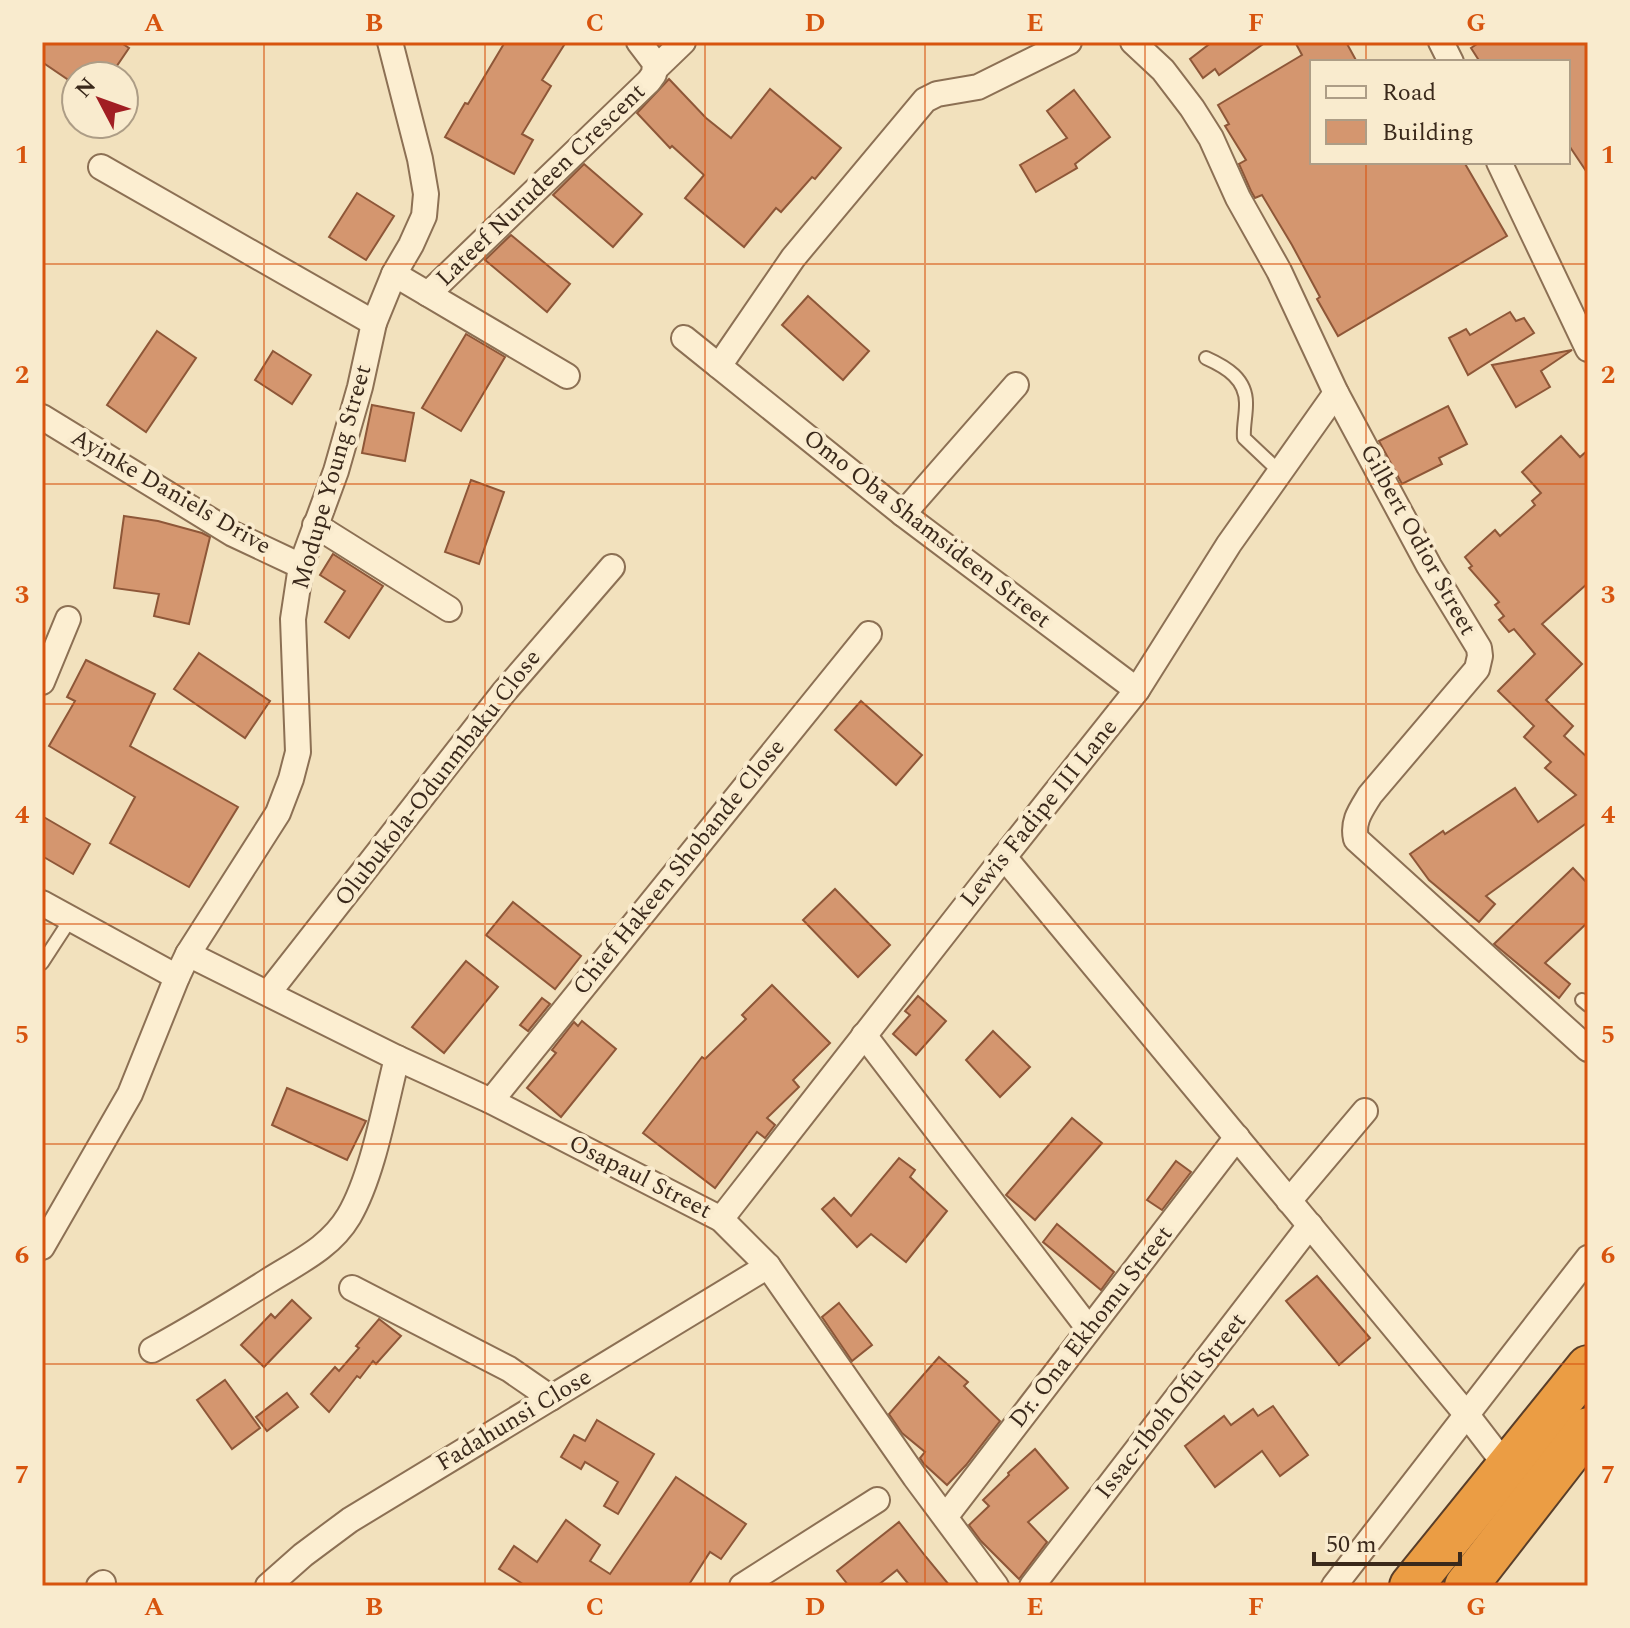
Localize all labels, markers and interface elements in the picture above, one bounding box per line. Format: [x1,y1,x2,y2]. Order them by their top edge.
text: A [144,3,164,43]
text: B [365,3,383,43]
text: C [586,3,604,43]
text: D [805,3,825,43]
text: E [1026,3,1044,43]
text: F [1248,3,1264,43]
text: G [1466,3,1486,43]
north arrow [60,60,140,140]
legend [1310,60,1570,164]
text: N [68,70,104,105]
street label: Lateef Nurudeen Crescent [428,75,654,295]
text: Road [1382,75,1436,111]
text: Building [1382,115,1474,151]
text: 1 [15,135,29,175]
text: 1 [1601,135,1615,175]
text: 2 [15,355,29,395]
text: 2 [1601,355,1615,395]
street label: Modupe Young Street [283,360,381,594]
street label: Ayinke Daniels Drive [64,420,278,564]
street label: Omo Oba Shamsideen Street [795,421,1059,637]
street label: Gilbert Odior Street [1350,438,1486,642]
text: 3 [15,575,29,615]
text: 3 [1601,575,1615,615]
street label: Olubukola-Odunmbaku Close [326,642,550,914]
street label: Lewis Fadipe III Lane [952,711,1126,915]
street label: Chief Hakeen Shobande Close [564,731,794,1003]
text: 4 [15,795,30,835]
text: 4 [1601,795,1616,835]
text: 5 [15,1015,29,1055]
text: 5 [1601,1015,1615,1055]
street label: Osapaul Street [562,1125,718,1229]
street label: Dr. Ona Ekhomu Street [1000,1218,1182,1436]
text: 6 [15,1235,29,1275]
text: 6 [1601,1235,1615,1275]
street label: Issac-Iboh Ofu Street [1087,1305,1255,1507]
street label: Fadahunsi Close [429,1359,599,1481]
text: 7 [15,1455,29,1495]
text: 7 [1601,1455,1615,1495]
scale bar [1314,1516,1460,1566]
text: 50 m [1326,1527,1377,1563]
text: A [144,1587,164,1627]
text: B [365,1587,383,1627]
text: C [586,1587,604,1627]
text: D [805,1587,825,1627]
text: E [1026,1587,1044,1627]
text: F [1248,1587,1264,1627]
text: G [1466,1587,1486,1627]

